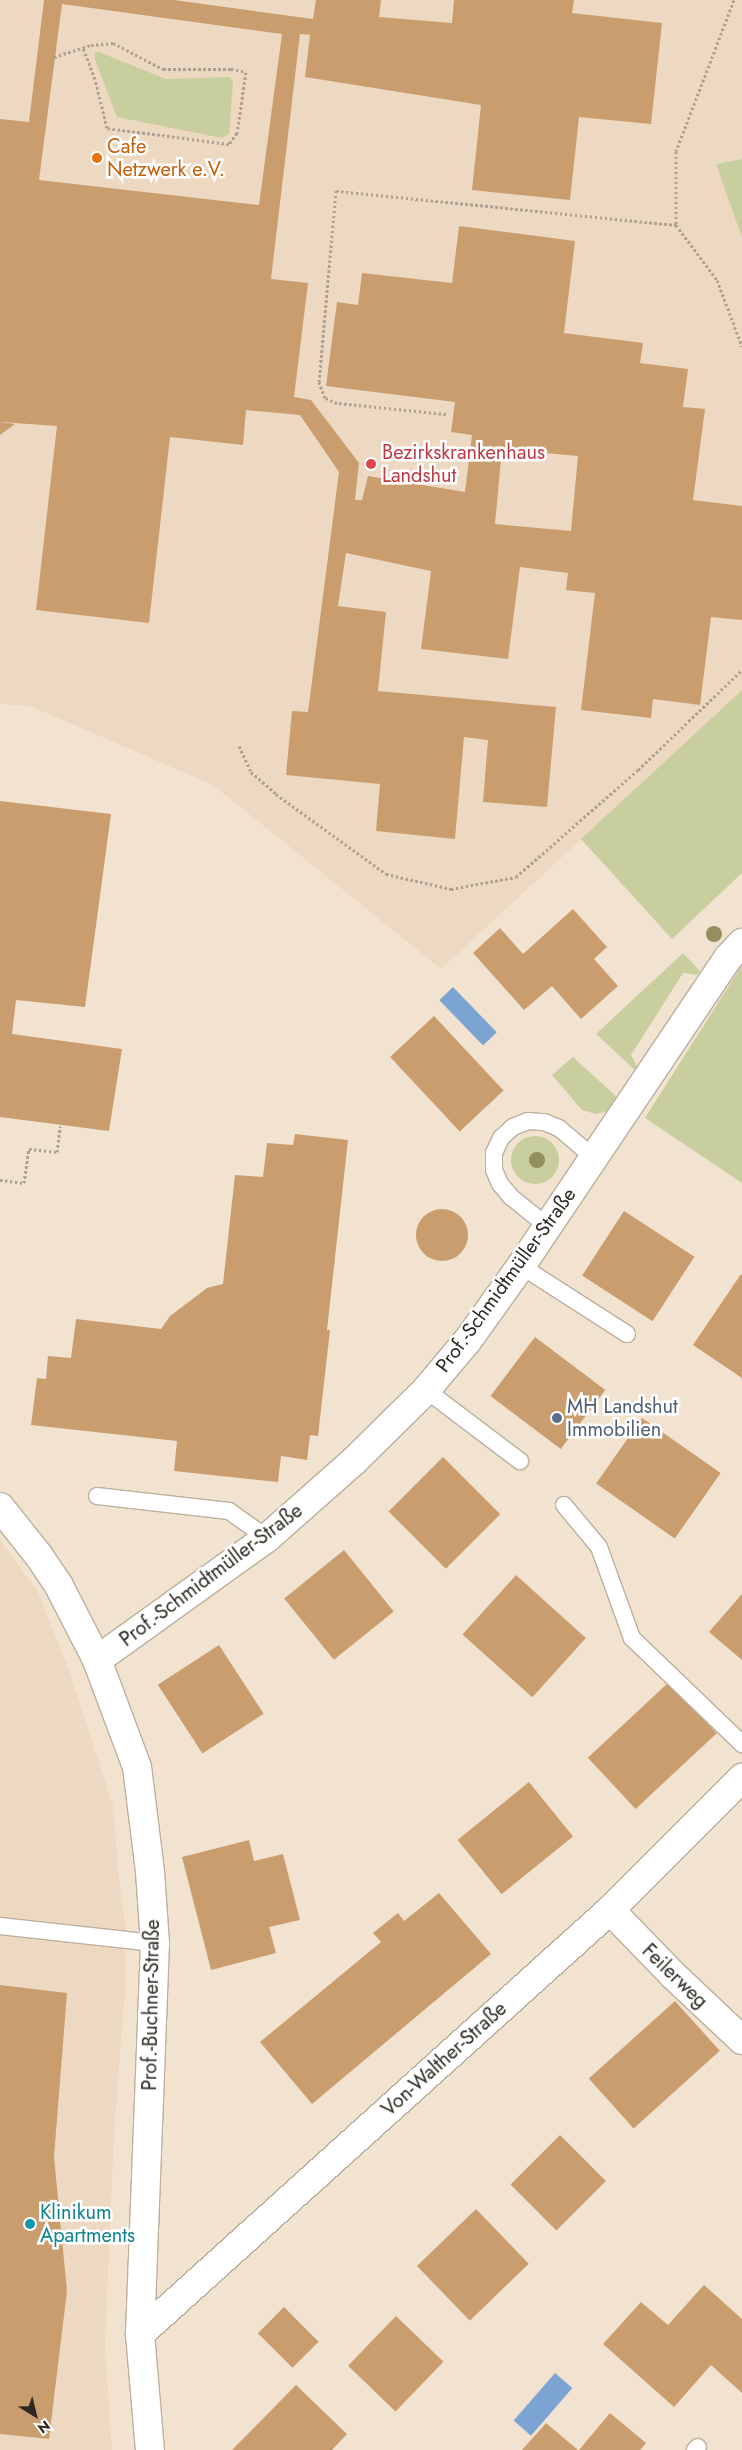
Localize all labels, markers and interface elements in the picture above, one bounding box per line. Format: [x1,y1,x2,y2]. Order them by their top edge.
place label: Cafe Netzwerk e.V. [107,134,225,181]
marker: Cafe Netzwerk e.V. [91,152,103,164]
place label: Bezirkskrankenhaus Landshut [382,440,545,487]
marker: Bezirkskrankenhaus Landshut [364,457,378,471]
street label: Prof.-Schmidtmüller-Straße [431,1183,581,1377]
place label: MH Landshut Immobilien [567,1394,678,1441]
marker: MH Landshut Immobilien [551,1412,563,1424]
street label: Prof.-Schmidtmüller-Straße [115,1498,307,1652]
street label: Prof.-Buchner-Straße [138,1919,164,2091]
street label: Feilerweg [637,1939,713,2013]
street label: Von-Walther-Straße [377,1997,511,2121]
place label: Klinikum Apartments [40,2200,135,2247]
marker: Klinikum Apartments [24,2218,36,2230]
north arrow [10,2390,60,2440]
text: N [33,2416,54,2438]

